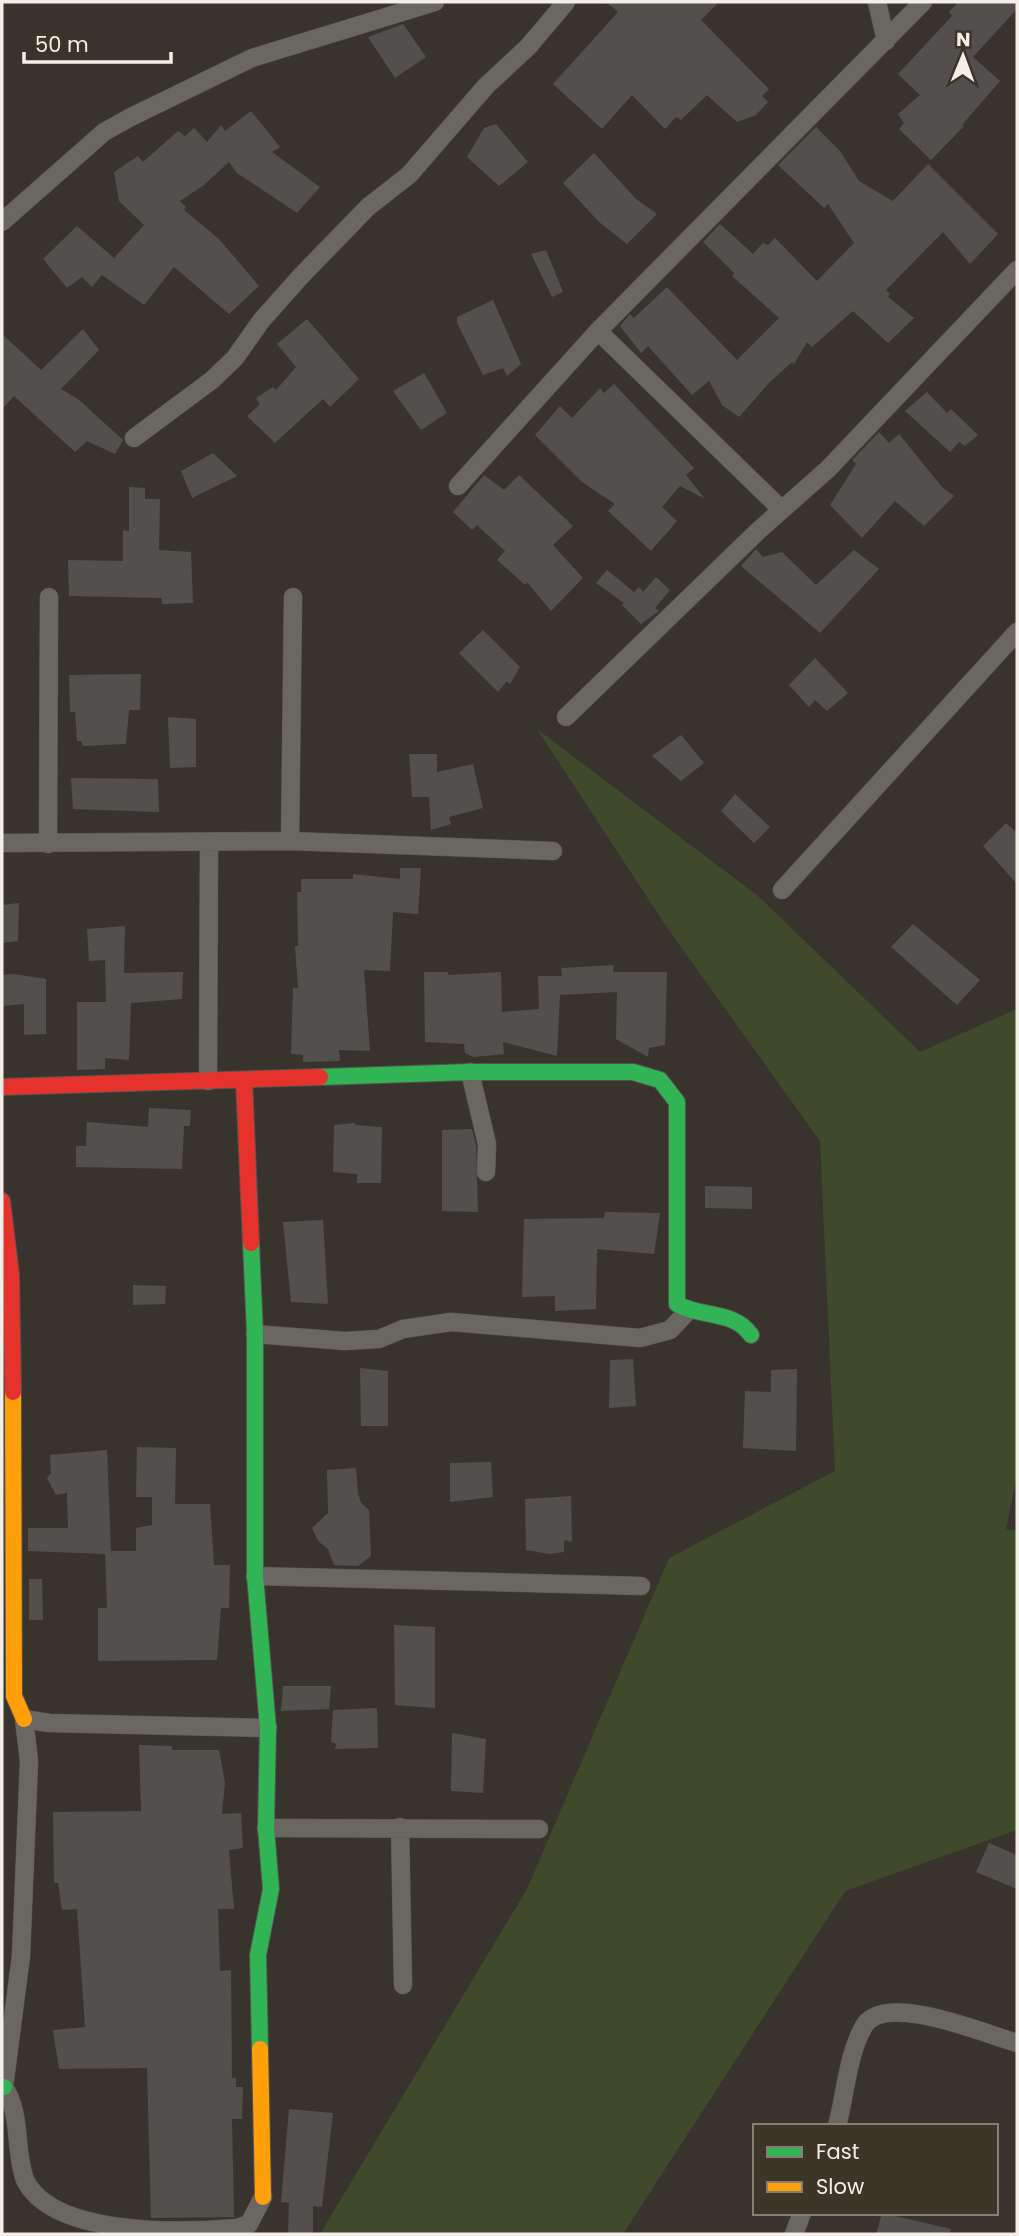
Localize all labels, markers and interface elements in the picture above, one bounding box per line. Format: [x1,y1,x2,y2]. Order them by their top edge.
scale bar [24,21,172,65]
north arrow [928,21,998,91]
text: N [956,26,971,53]
text: 50 m [35,30,89,59]
legend [753,2124,998,2215]
text: Fast [816,2137,859,2166]
text: Slow [816,2172,864,2201]

